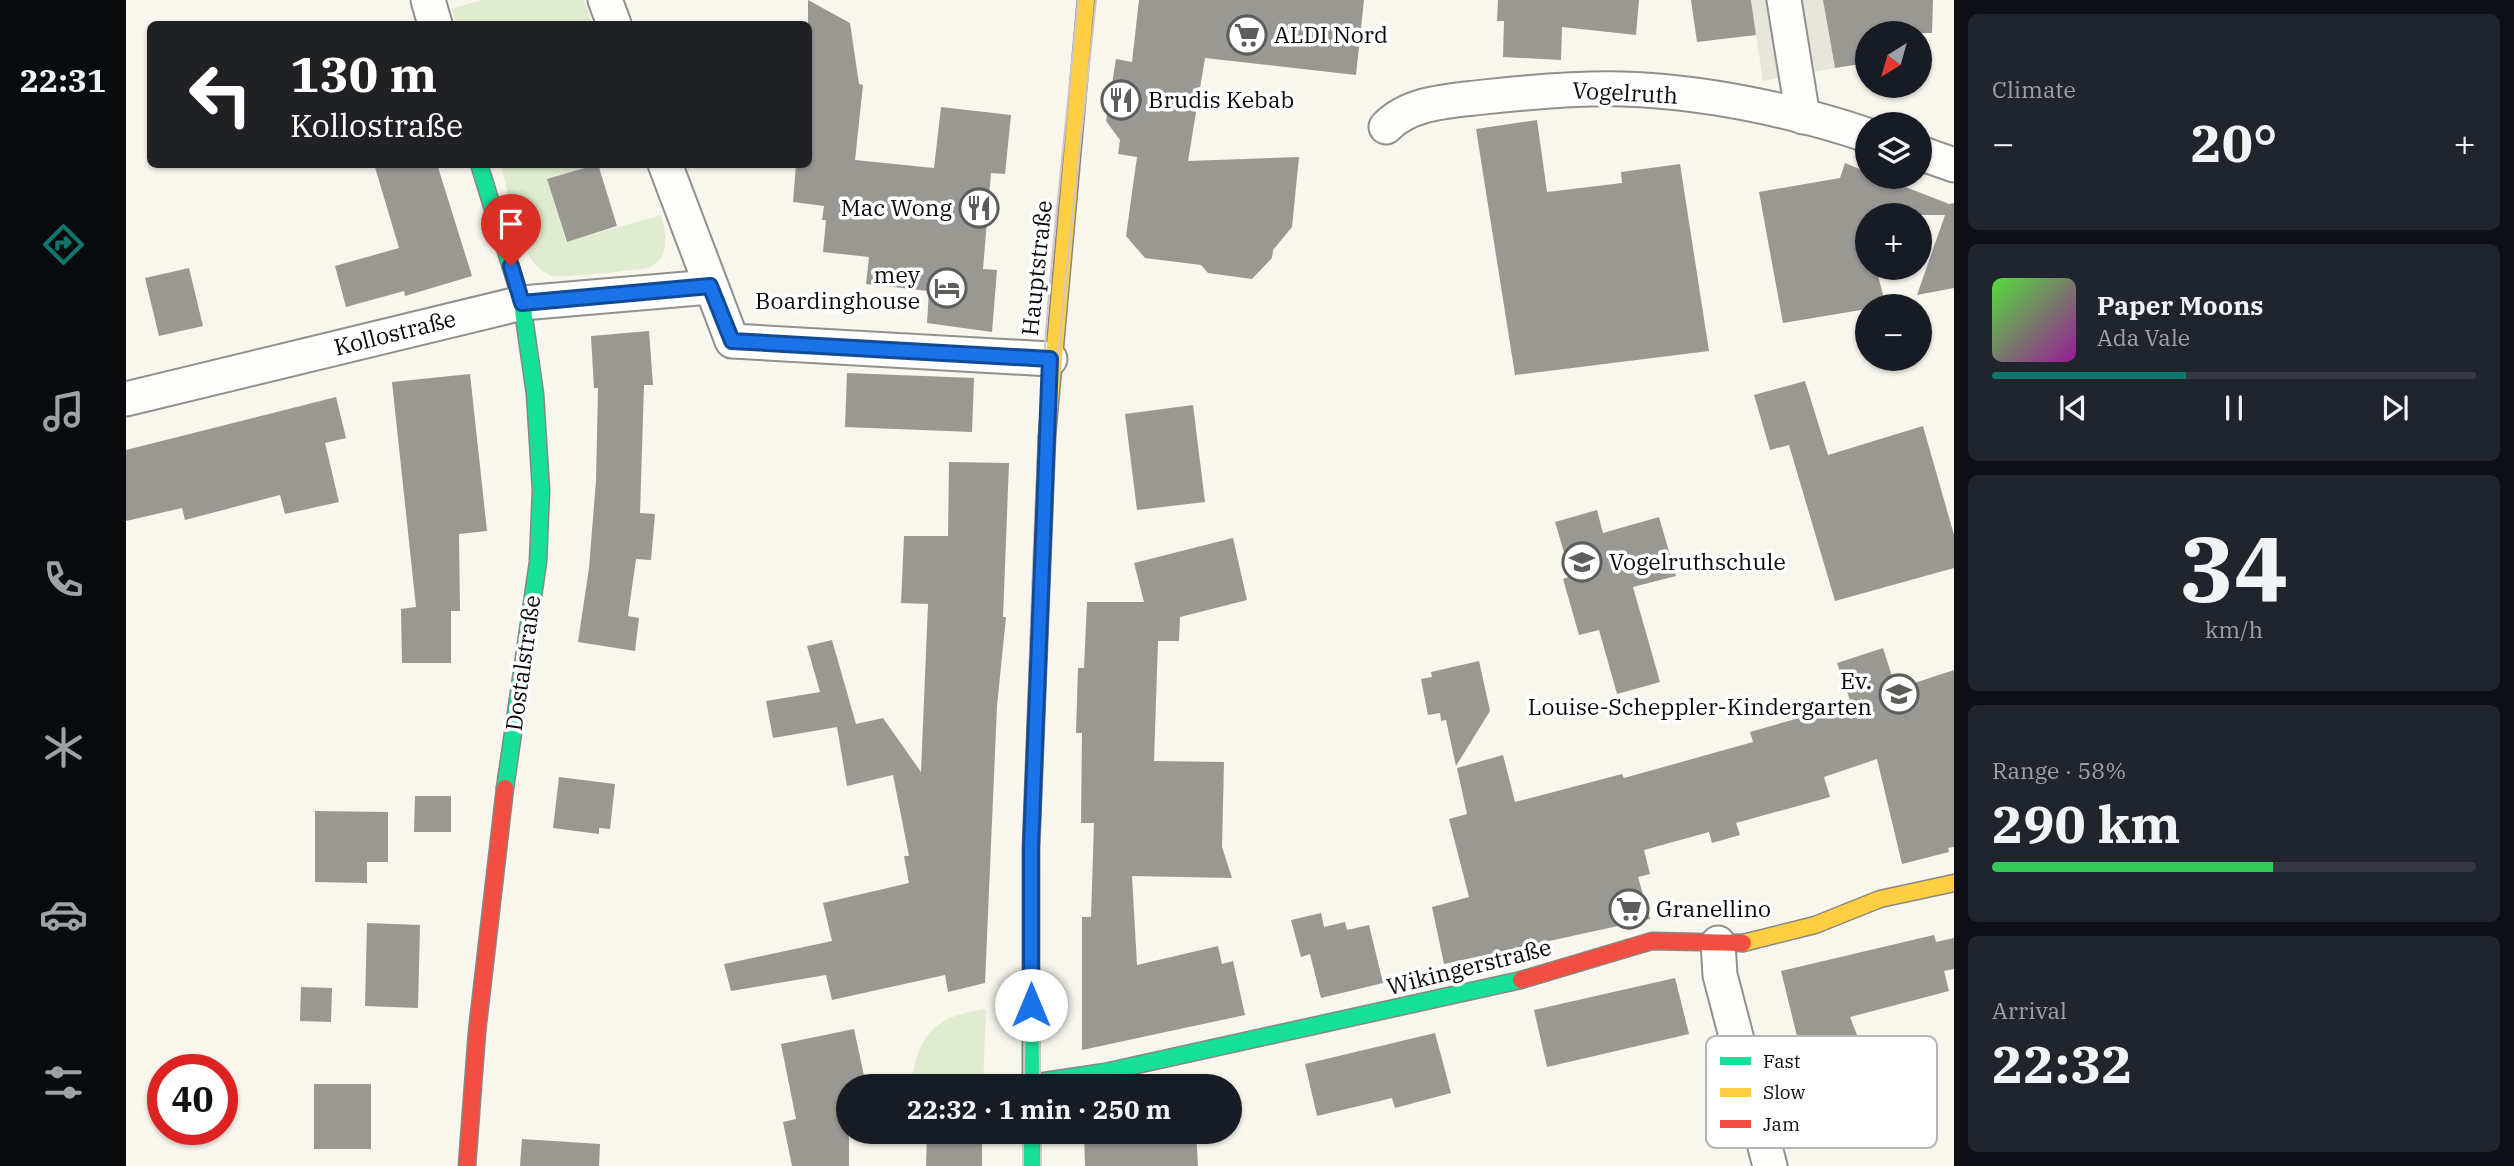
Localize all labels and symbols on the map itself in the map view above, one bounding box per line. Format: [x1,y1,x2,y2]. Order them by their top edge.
supermarket icon: ALDI Nord [1226,14,1268,56]
place label: ALDI Nord [1274,19,1388,49]
north arrow [1855,21,1932,98]
street label: Vogelruth [1571,74,1679,110]
restaurant icon: Brudis Kebab [1100,79,1142,121]
place label: Brudis Kebab [1148,84,1294,114]
restaurant icon: Mac Wong [958,187,1000,229]
place label: Mac Wong [841,192,952,222]
pin [481,194,541,266]
street label: Hauptstraße [1014,199,1058,337]
place label: mey Boardinghouse [755,259,921,315]
hotel icon: mey Boardinghouse [926,267,968,309]
street label: Kollostraße [331,302,459,362]
school or university icon: Vogelruthschule [1561,541,1603,583]
place label: Vogelruthschule [1609,546,1786,576]
street label: Dostalstraße [498,593,546,733]
place label: Ev. Louise-Scheppler-Kindergarten [1528,665,1872,721]
school or university icon: Ev. Louise-Scheppler-Kindergarten [1878,673,1920,715]
supermarket icon: Granellino [1608,888,1650,930]
place label: Granellino [1656,893,1771,923]
street label: Wikingerstraße [1383,931,1554,1001]
position arrow [994,968,1068,1042]
legend [1706,1036,1937,1148]
text: Fast [1763,1049,1801,1073]
speed limit sign: 40 [147,1054,238,1145]
text: Slow [1763,1080,1805,1104]
text: Jam [1763,1112,1800,1136]

